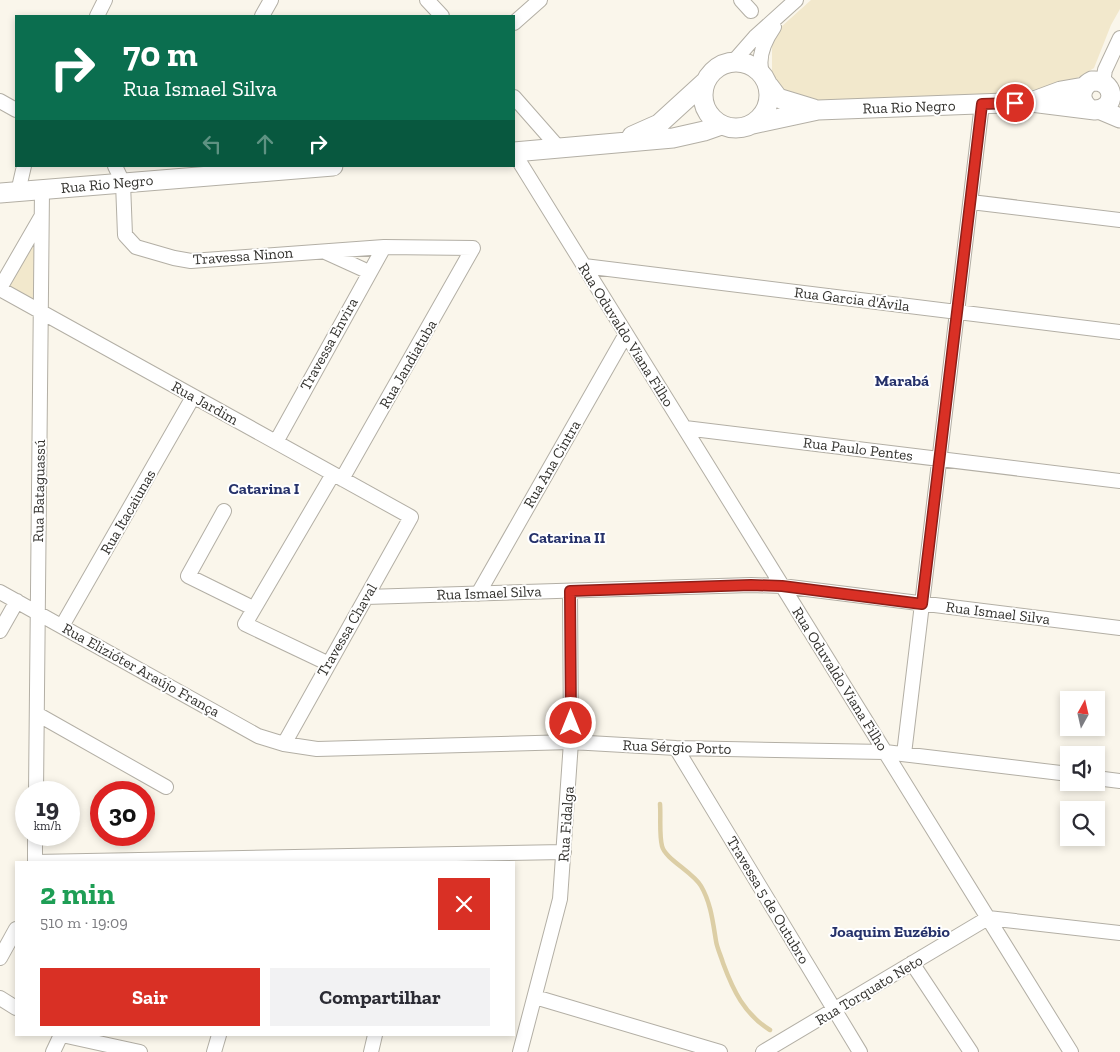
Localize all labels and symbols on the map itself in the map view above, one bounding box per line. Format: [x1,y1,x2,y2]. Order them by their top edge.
pin [994,82,1036,124]
street label: Rua Rio Negro [862,96,956,118]
street label: Rua Rio Negro [60,171,154,197]
street label: Travessa Ninon [192,243,294,268]
street label: Rua Oduvaldo Viana Filho [574,260,678,410]
street label: Rua Garcia d'Ávila [793,283,911,315]
street label: Travessa Envira [296,295,362,393]
street label: Rua Jandiatuba [375,317,441,411]
district label: Marabá [875,371,929,390]
street label: Rua Jardim [169,377,242,429]
street label: Rua Ana Cintra [520,417,584,511]
street label: Rua Paulo Pentes [802,433,914,465]
street label: Rua Bataguassú [29,439,49,543]
street label: Rua Itacaiunas [96,466,160,558]
district label: Catarina I [229,479,300,498]
district label: Catarina II [529,528,606,547]
street label: Travessa Chaval [313,580,381,680]
street label: Rua Ismael Silva [436,582,542,604]
street label: Rua Ismael Silva [945,598,1051,628]
street label: Rua Oduvaldo Viana Filho [788,604,892,754]
street label: Rua Elizióter Araújo França [59,619,223,721]
north arrow [1060,691,1105,736]
position arrow [544,696,596,748]
street label: Rua Sérgio Porto [622,736,732,758]
speed limit sign: 30 [90,781,155,846]
street label: Rua Fidalga [554,786,578,862]
street label: Travessa 5 de Outubro [723,833,813,967]
district label: Joaquim Euzébio [830,922,951,941]
street label: Rua Torquato Neto [812,951,926,1029]

